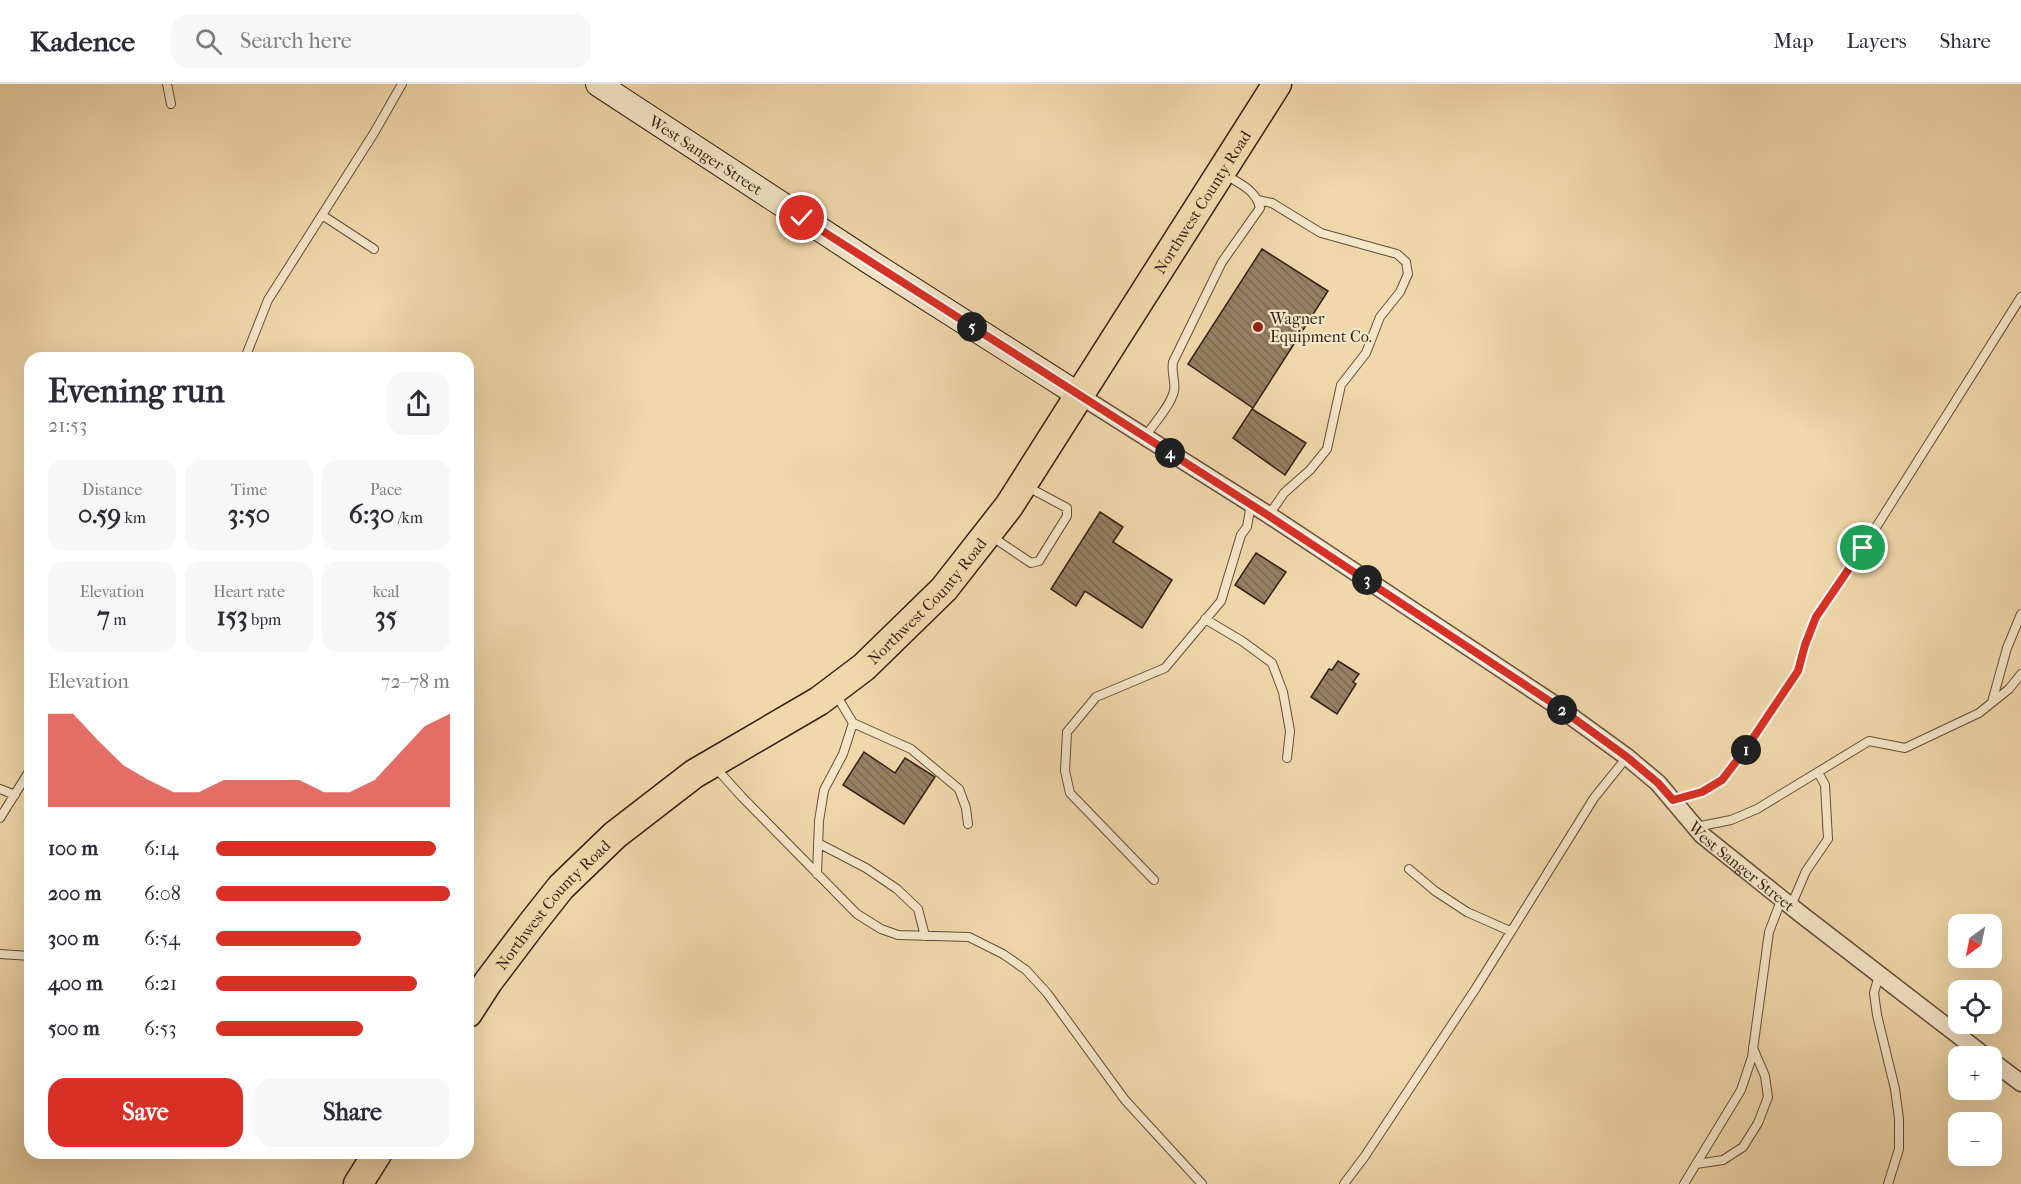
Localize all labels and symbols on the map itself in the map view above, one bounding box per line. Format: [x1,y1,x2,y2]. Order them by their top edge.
street label: West Sanger Street [645,110,766,199]
street label: Northwest County Road [1150,127,1255,277]
pin [776,192,827,243]
place label: Wagner Equipment Co. [1269,309,1372,346]
pin: 5 [957,312,987,342]
marker: Wagner Equipment Co. [1251,320,1265,334]
pin: 4 [1155,438,1185,468]
pin [1837,522,1888,573]
street label: Northwest County Road [863,534,990,668]
pin: 3 [1352,565,1382,595]
pin: 2 [1547,695,1577,725]
pin: 1 [1731,735,1761,765]
street label: West Sanger Street [1684,816,1799,915]
street label: Northwest County Road [491,835,614,973]
north arrow [1948,914,2002,968]

